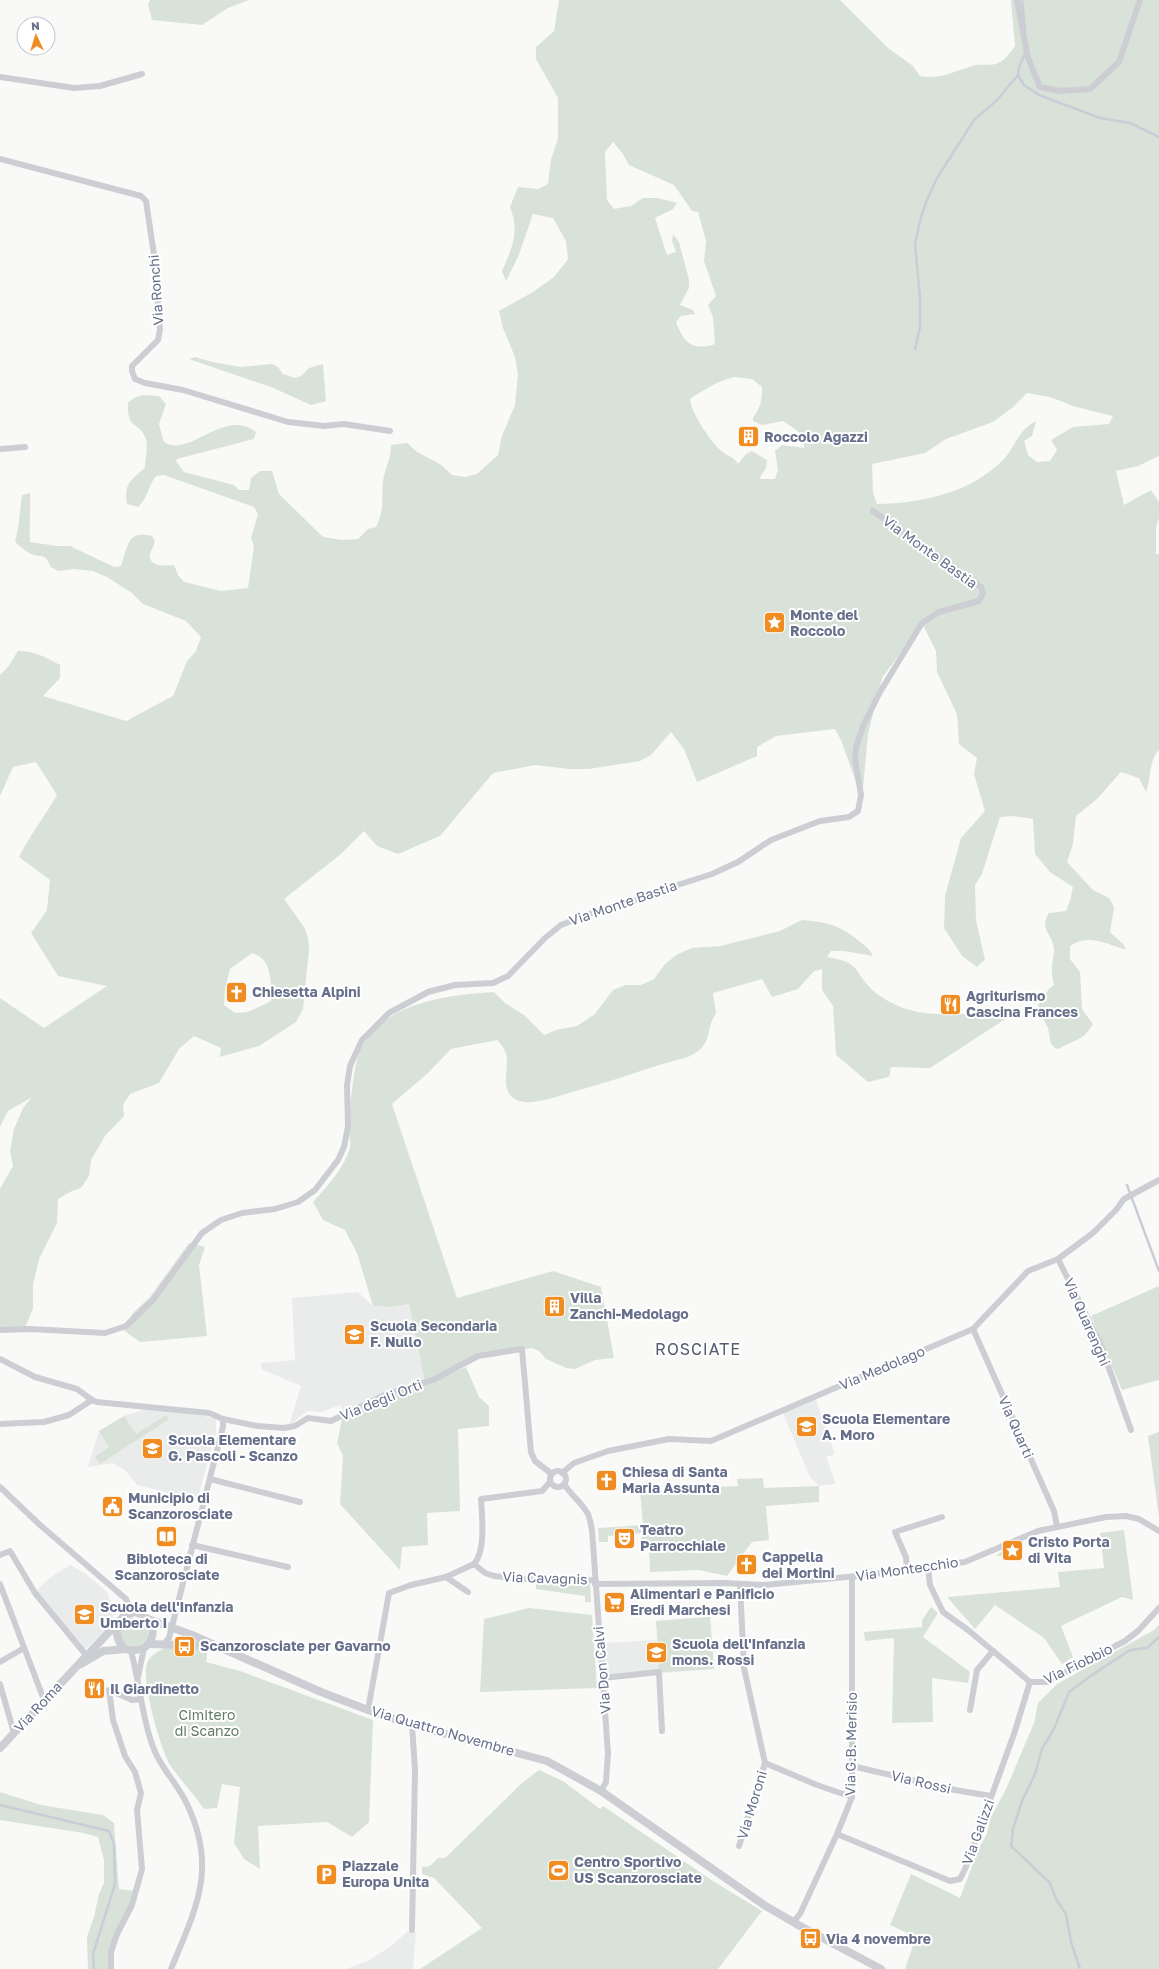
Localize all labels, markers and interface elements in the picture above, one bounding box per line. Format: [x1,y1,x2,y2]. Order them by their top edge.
north arrow [16,16,56,56]
text: N [31,19,40,32]
street label: Via Ronchi [145,254,166,326]
building icon: Roccolo Agazzi [736,424,762,450]
place label: Roccolo Agazzi [764,428,868,445]
street label: Via Monte Bastia [880,512,981,592]
place label: Monte del Roccolo [790,606,859,639]
place icon: Monte del Roccolo [762,610,788,636]
street label: Via Monte Bastia [567,876,679,929]
church icon: Chiesetta Alpini [223,979,249,1005]
place label: Chiesetta Alpini [252,983,361,1000]
place label: Agriturismo Cascina Frances [966,987,1078,1020]
restaurant icon: Agriturismo Cascina Frances [937,991,963,1017]
street label: Via Quarenghi [1061,1275,1114,1368]
place label: Villa Zanchi-Medolago [570,1289,689,1322]
building icon: Villa Zanchi-Medolago [541,1293,567,1319]
place label: Scuola Secondaria F. Nullo [370,1317,497,1350]
school or university icon: Scuola Secondaria F. Nullo [341,1321,367,1347]
district label: ROSCIATE [655,1339,741,1359]
street label: Via Medolago [837,1342,927,1393]
street label: Via degli Orti [337,1375,424,1424]
street label: Via Quarti [995,1393,1038,1461]
place label: Scuola Elementare A. Moro [822,1410,950,1443]
school or university icon: Scuola Elementare A. Moro [794,1414,820,1440]
place label: Scuola Elementare G. Pascoli - Scanzo [168,1431,298,1464]
school or university icon: Scuola Elementare G. Pascoli - Scanzo [140,1435,166,1461]
place label: Chiesa di Santa Maria Assunta [622,1463,728,1496]
church icon: Chiesa di Santa Maria Assunta [593,1467,619,1493]
place label: Municipio di Scanzorosciate [128,1489,233,1522]
public building icon: Municipio di Scanzorosciate [99,1493,125,1519]
place label: Teatro Parrocchiale [640,1521,726,1554]
library icon: Bibloteca di Scanzorosciate [154,1524,180,1550]
theatre icon: Teatro Parrocchiale [611,1525,637,1551]
place label: Cristo Porta di Vita [1028,1533,1110,1566]
place icon: Cristo Porta di Vita [1000,1537,1026,1563]
place label: Cappella dei Mortini [762,1548,835,1581]
place label: Bibloteca di Scanzorosciate [115,1550,219,1583]
church icon: Cappella dei Mortini [733,1552,759,1578]
street label: Via Montecchio [855,1553,959,1584]
street label: Via Cavagnis [502,1568,588,1587]
place label: Alimentari e Panificio Eredi Marchesi [630,1585,774,1618]
supermarket icon: Alimentari e Panificio Eredi Marchesi [601,1589,627,1615]
place label: Scuola dell'Infanzia Umberto I [100,1598,233,1631]
school or university icon: Scuola dell'Infanzia Umberto I [71,1602,97,1628]
street label: Via Don Calvi [589,1625,614,1715]
bus stop icon: Scanzorosciate per Gavarno [171,1633,197,1659]
place label: Scuola dell'Infanzia mons. Rossi [672,1635,805,1668]
place label: Scanzorosciate per Gavarno [200,1637,391,1654]
school or university icon: Scuola dell'Infanzia mons. Rossi [644,1639,670,1665]
street label: Via Fiobbio [1041,1640,1115,1687]
restaurant icon: Il Giardinetto [81,1676,107,1702]
street label: Via Roma [10,1678,65,1735]
place label: Il Giardinetto [110,1680,199,1697]
street label: Via G.B. Merisio [841,1692,860,1796]
street label: Via Quattro Novembre [370,1702,517,1759]
park label: Cimitero di Scanzo [175,1706,239,1739]
street label: Via Rossi [890,1766,953,1797]
street label: Via Moroni [733,1768,770,1841]
street label: Via Galizzi [958,1797,997,1867]
place label: Centro Sportivo US Scanzorosciate [574,1853,702,1886]
place label: Piazzale Europa Unita [342,1857,429,1890]
sports icon: Centro Sportivo US Scanzorosciate [546,1857,572,1883]
parking icon: Piazzale Europa Unita [314,1861,340,1887]
bus stop icon: Via 4 novembre [797,1926,823,1952]
place label: Via 4 novembre [826,1930,931,1947]

